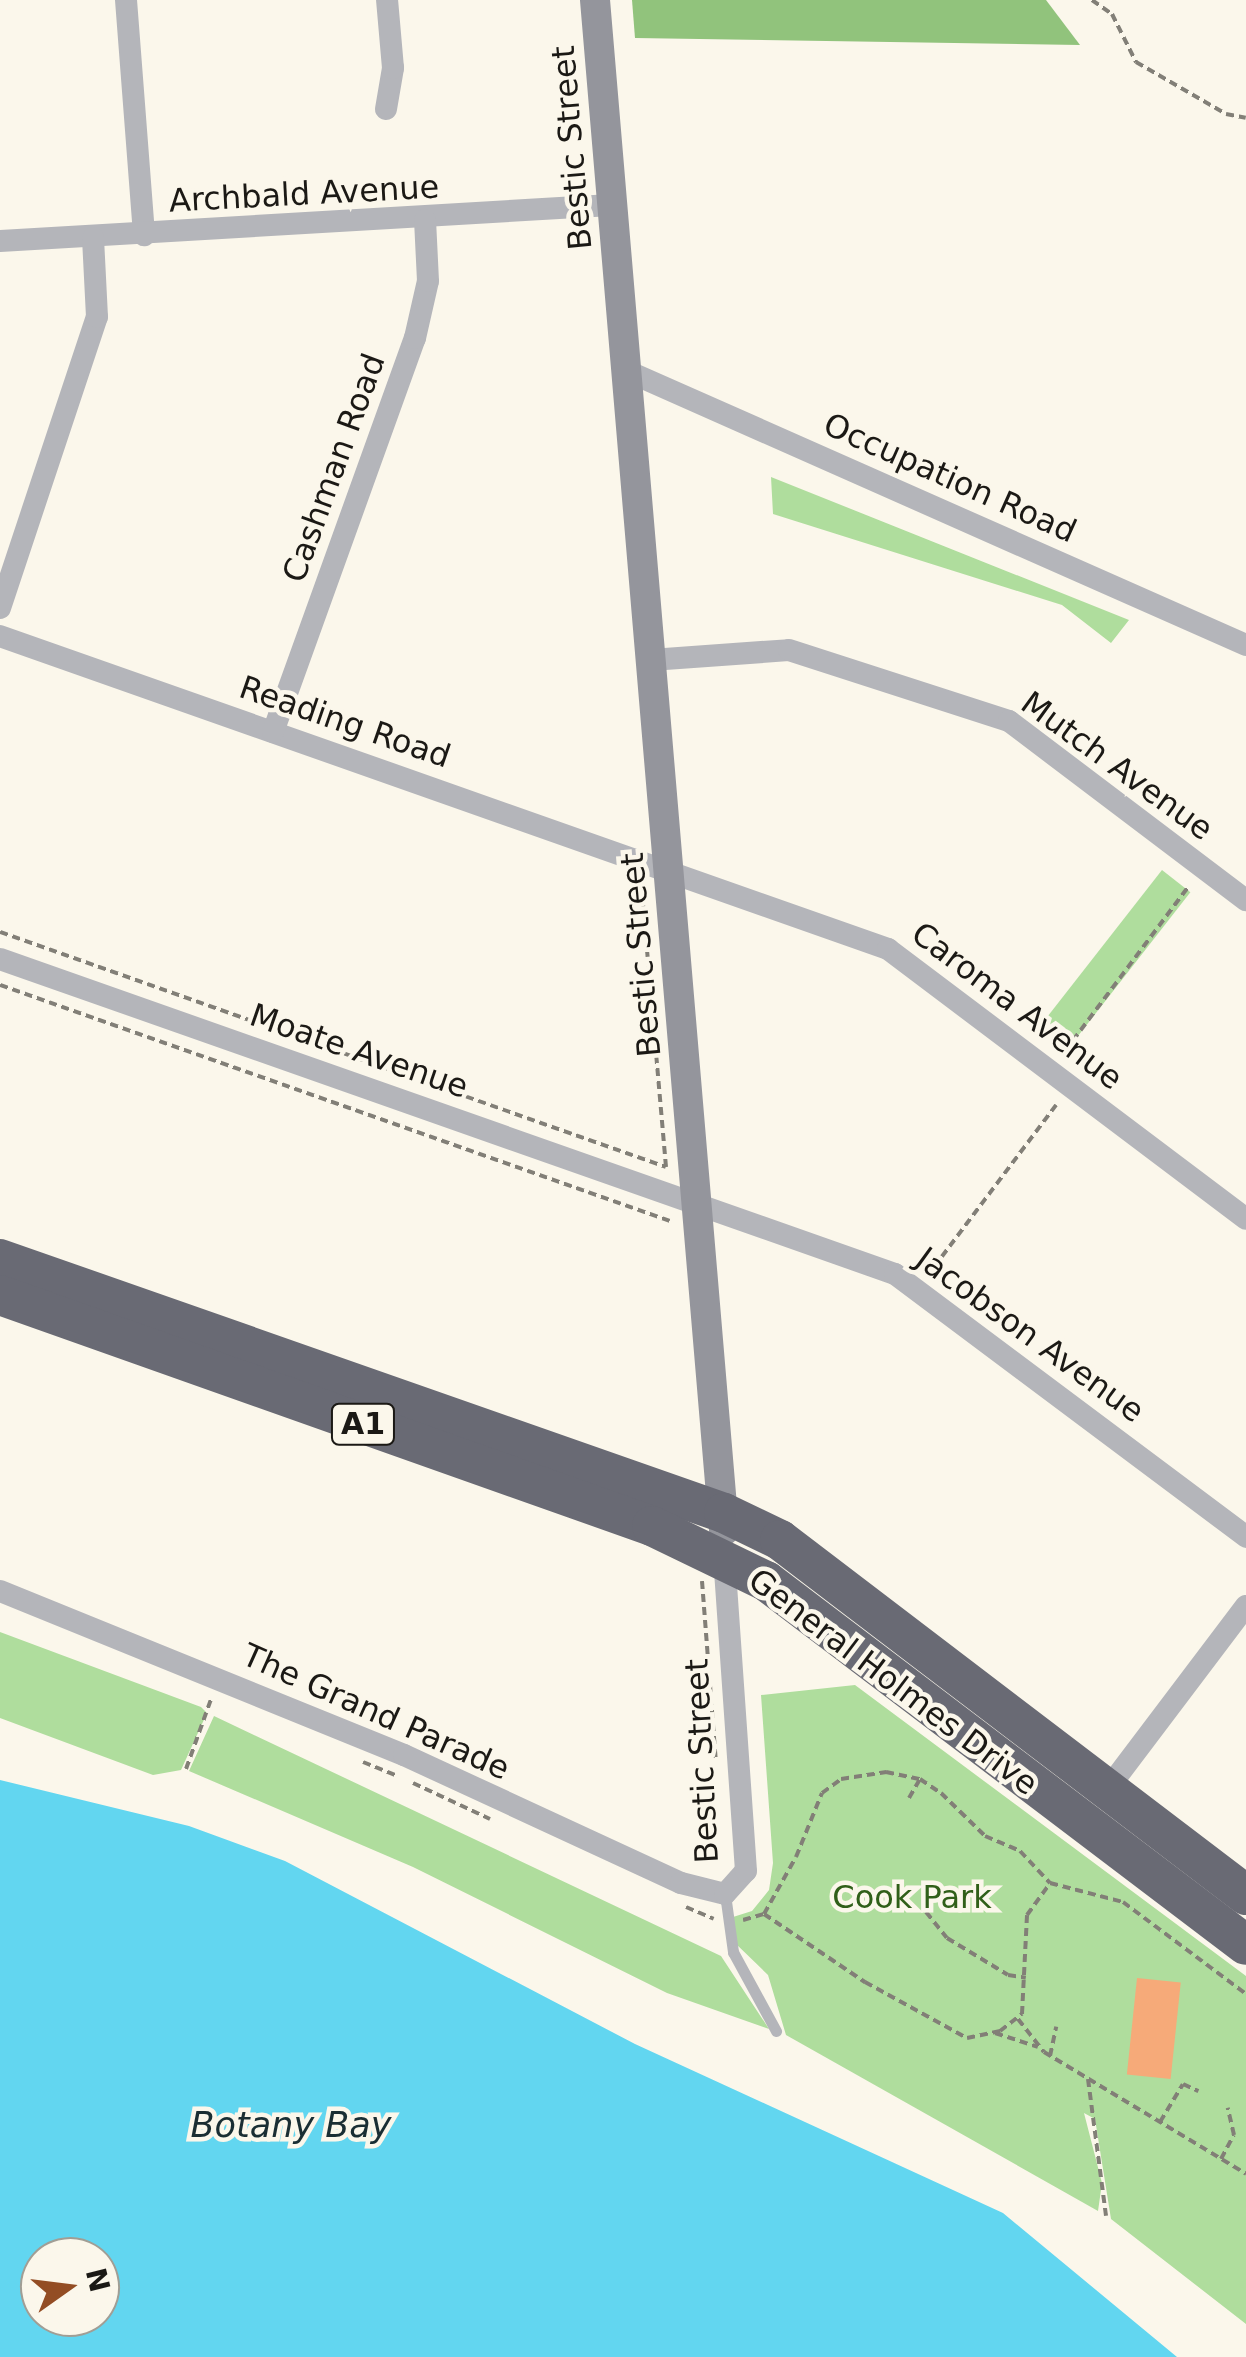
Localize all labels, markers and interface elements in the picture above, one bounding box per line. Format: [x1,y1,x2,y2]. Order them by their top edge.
street label: Bestic Street [544,44,600,252]
street label: Archbald Avenue [168,168,440,220]
street label: Cashman Road [275,348,393,588]
street label: Occupation Road [818,405,1082,551]
street label: Reading Road [235,668,455,776]
street label: Mutch Avenue [1014,684,1220,848]
street label: Bestic Street [613,851,669,1059]
street label: Caroma Avenue [904,914,1130,1098]
street label: Moate Avenue [245,996,473,1106]
street label: Jacobson Avenue [909,1239,1151,1431]
road number: A1 [330,1399,396,1449]
street label: General Holmes Drive [741,1561,1045,1803]
street label: The Grand Parade [237,1636,515,1788]
street label: Bestic Street [677,1658,727,1864]
park label: Cook Park [832,1878,992,1916]
water label: Botany Bay [191,2104,391,2146]
north arrow [20,2237,120,2337]
text: N [79,2265,116,2295]

